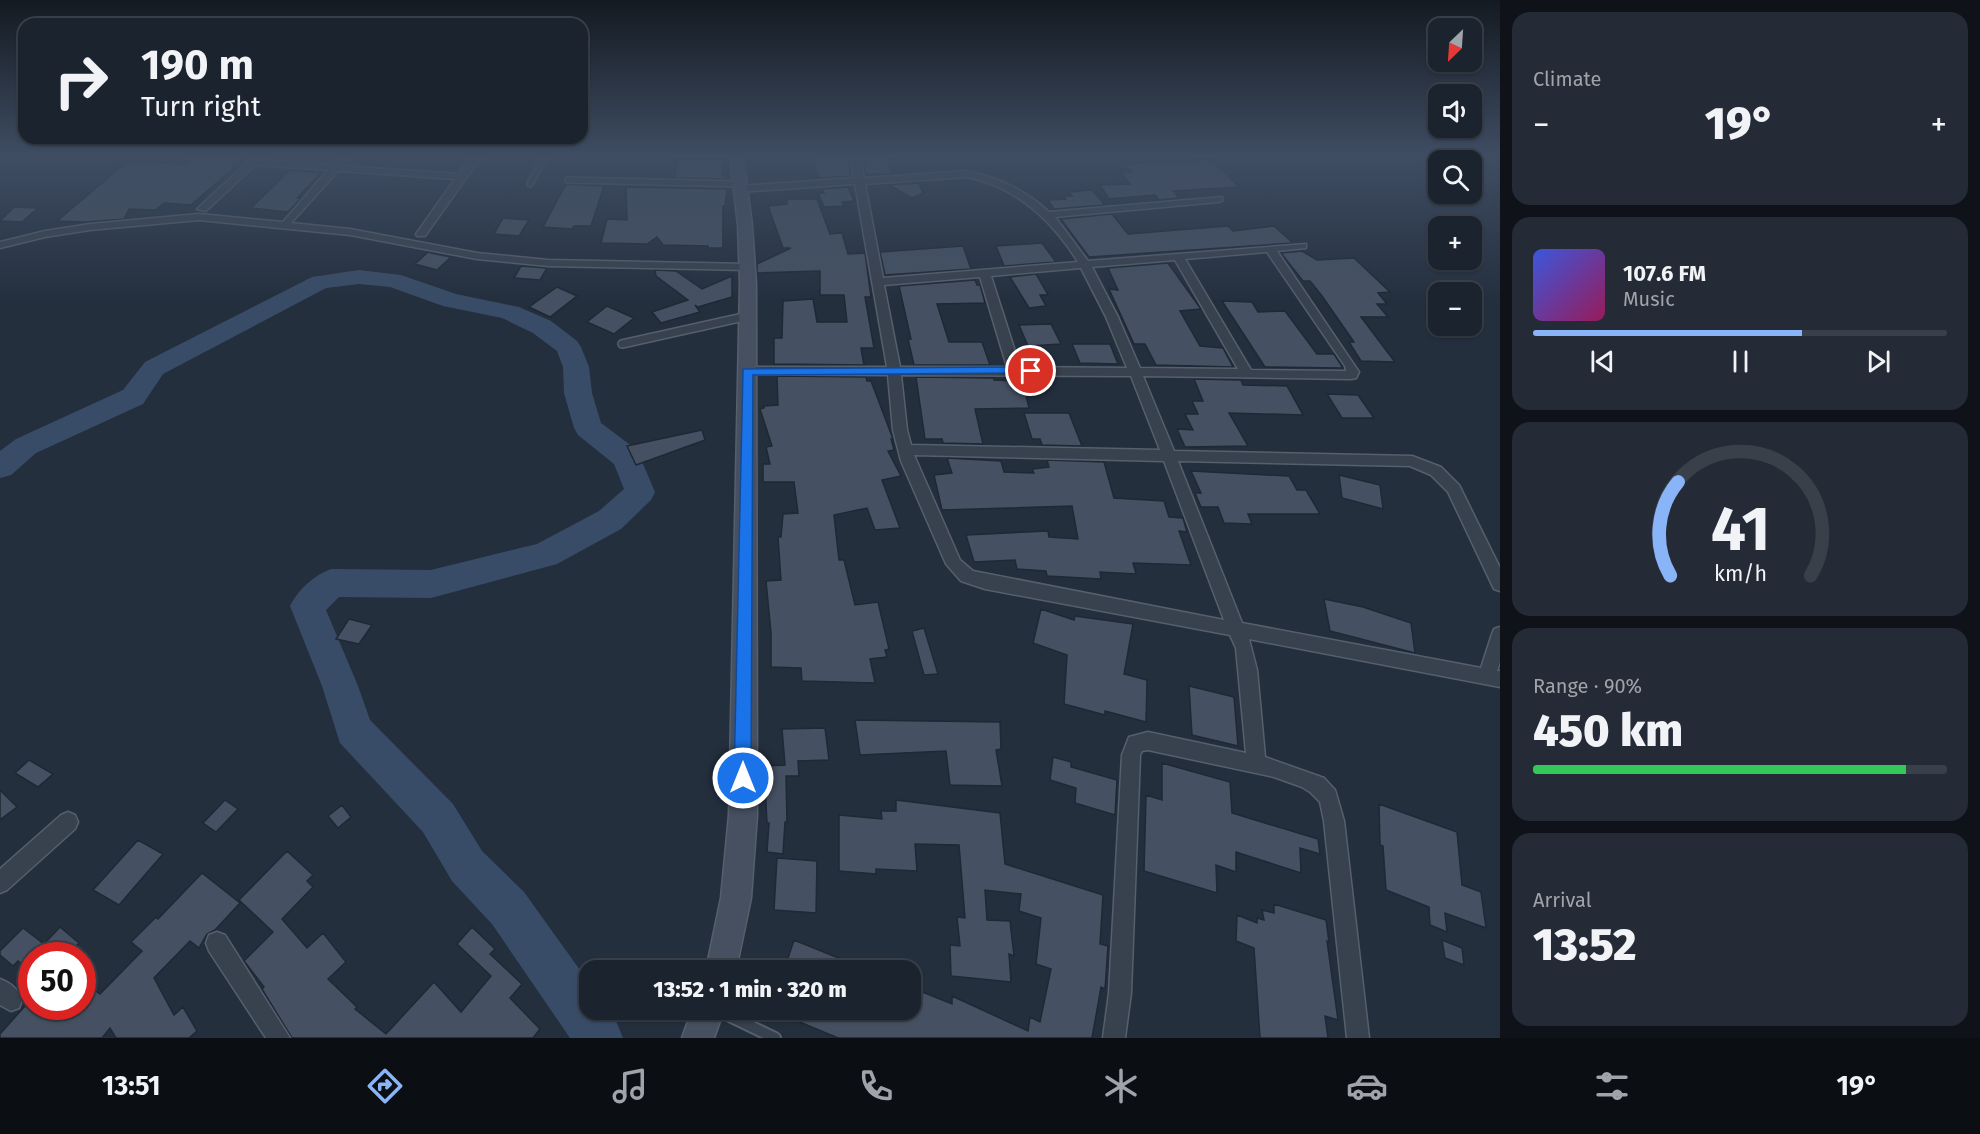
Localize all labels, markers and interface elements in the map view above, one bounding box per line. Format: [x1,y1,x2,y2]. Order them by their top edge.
north arrow [1428,18,1482,72]
map controls [1428,18,1482,336]
text: 190 m [141,40,254,90]
icon: right [42,42,120,120]
text: Climate [1533,67,1601,91]
button: sound [1428,84,1482,138]
text: Turn right [141,91,261,123]
text: 19° [1705,97,1775,151]
text: − [1533,105,1550,145]
text: + [1931,105,1947,145]
button: search [1428,150,1482,204]
button: + [1428,216,1482,270]
text: 107.6 FM [1623,260,1706,287]
button: − [1428,282,1482,336]
text: Music [1623,287,1675,311]
pin [1005,345,1056,396]
icon: previous [1586,345,1619,378]
icon: pause [1724,345,1757,378]
icon: next [1862,345,1895,378]
icon: arrive [1014,354,1047,387]
text: 41 [1710,492,1770,567]
text: km/h [1713,561,1767,587]
text: Range · 90% [1533,674,1642,698]
text: 450 km [1533,704,1683,758]
position arrow [711,746,775,810]
text: Arrival [1533,888,1592,912]
text: 13:52 [1533,918,1637,972]
speed limit sign: 50 [18,942,96,1020]
text: 13:52 · 1 min · 320 m [653,976,847,1003]
icon: directions [364,1065,406,1107]
icon: music [609,1065,651,1107]
icon: phone [855,1065,897,1107]
icon: climate [1100,1065,1142,1107]
icon: car [1346,1065,1388,1107]
icon: filters [1591,1065,1633,1107]
text: 13:51 [102,1070,160,1102]
text: 19° [1837,1070,1878,1102]

